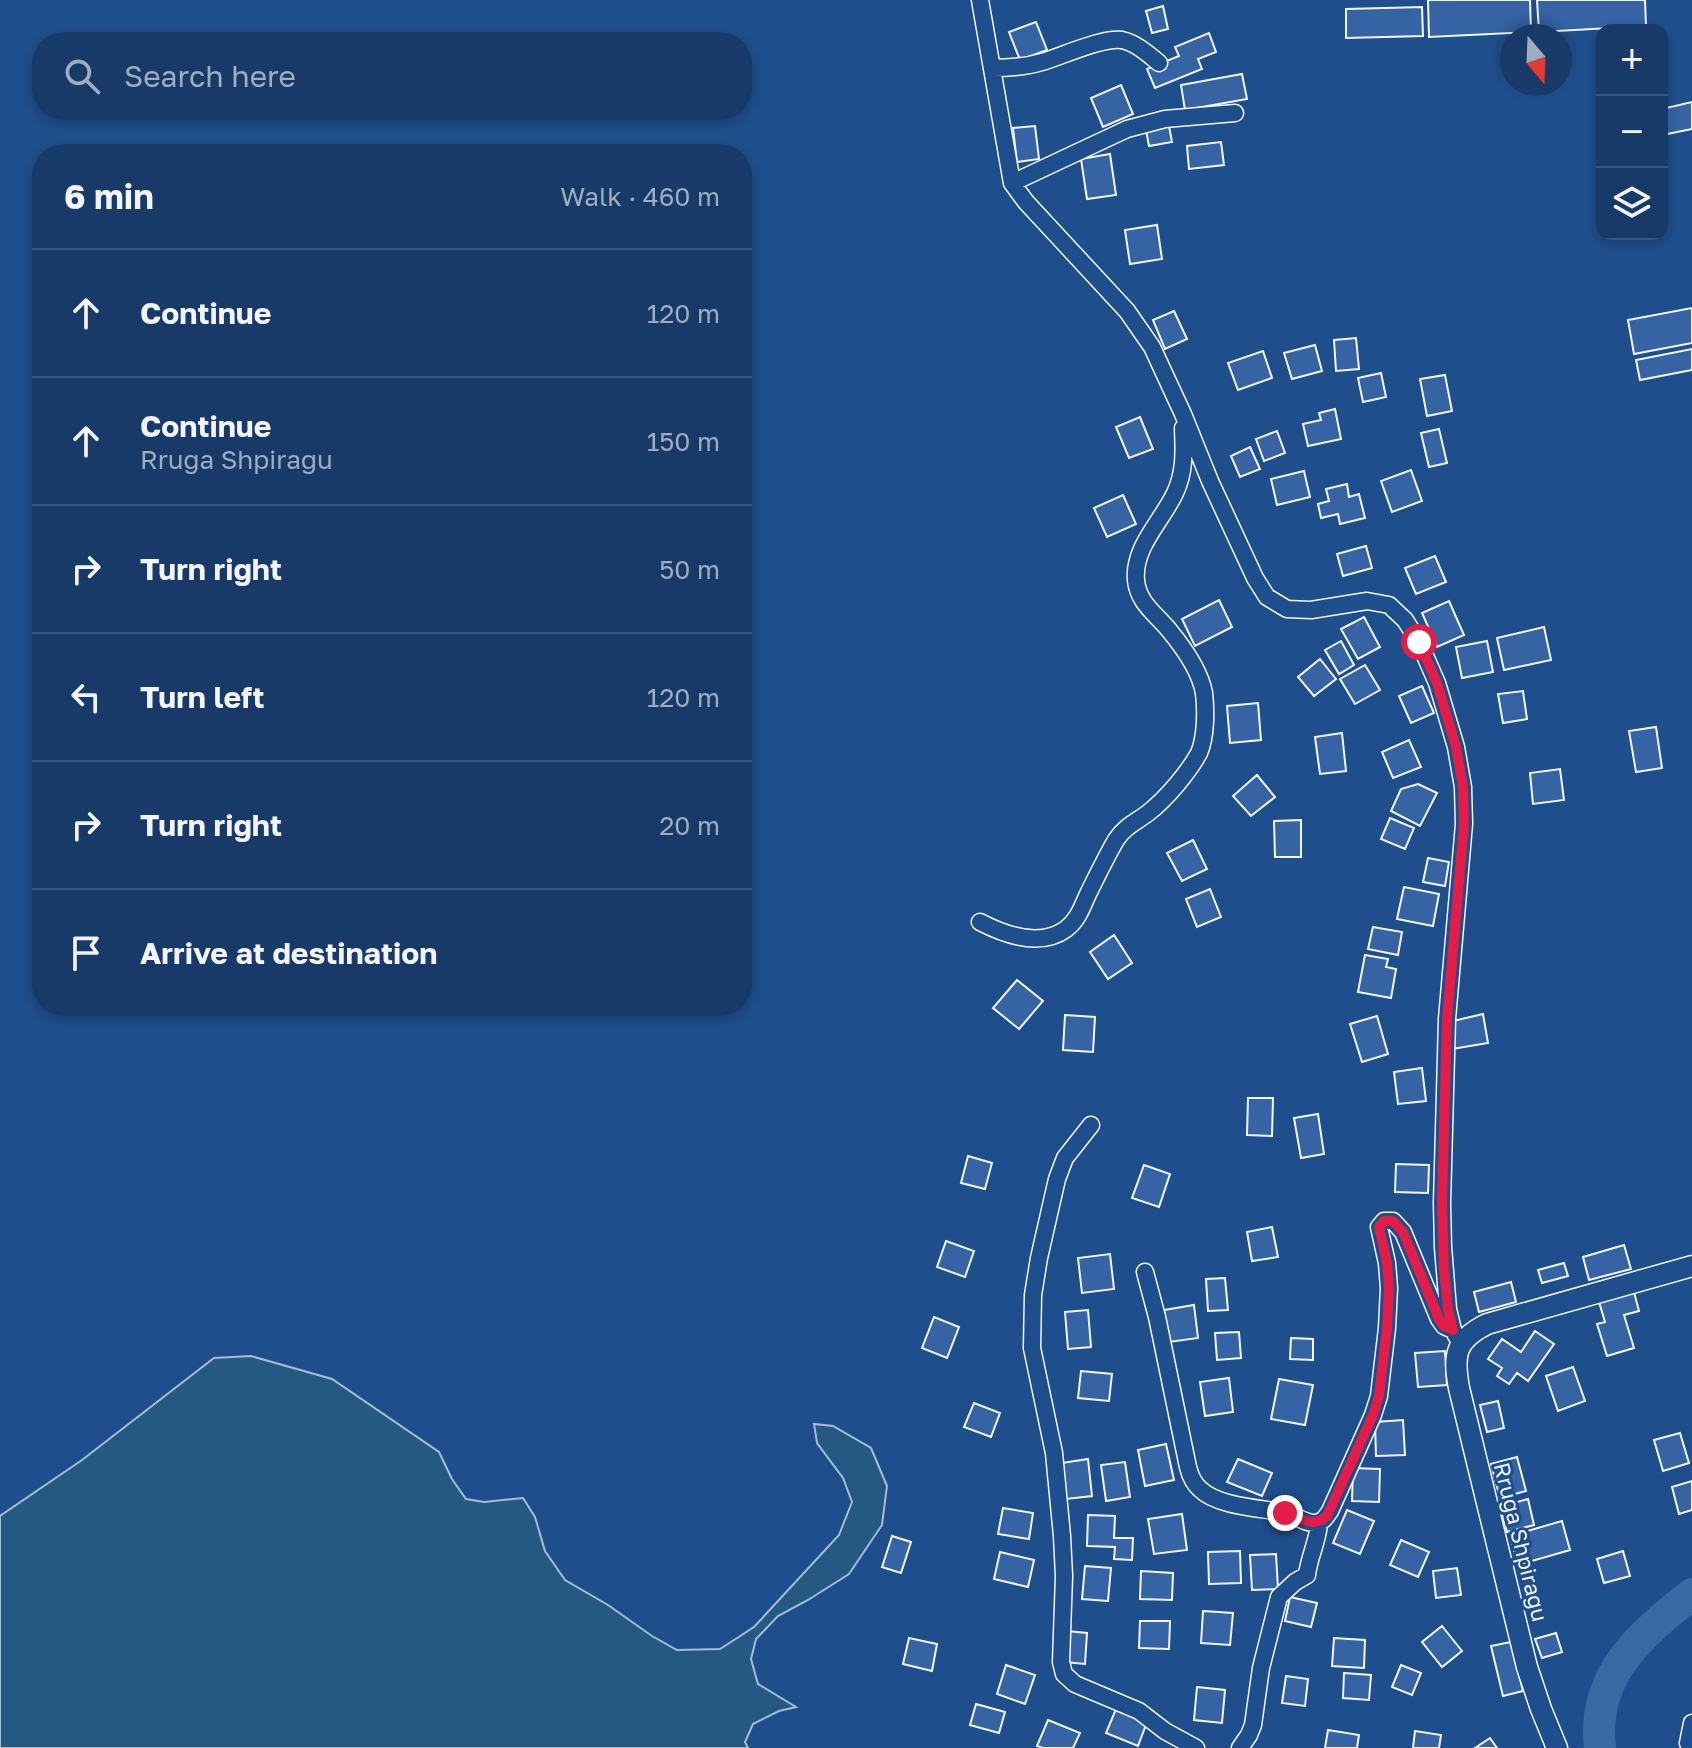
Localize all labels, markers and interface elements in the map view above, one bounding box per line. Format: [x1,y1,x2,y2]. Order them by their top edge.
north arrow [1500,24,1572,96]
map controls [1596,24,1668,240]
button: + [1596,24,1668,96]
search box [32,32,752,120]
icon: search [60,54,104,98]
text: Search here [124,58,296,94]
button: − [1596,96,1668,168]
button: layers [1596,168,1668,240]
text: 6 min [64,176,154,216]
text: Walk · 460 m [560,181,720,212]
icon: ahead [64,291,108,335]
text: Continue [140,295,271,331]
text: 120 m [647,298,720,329]
text: Continue [140,408,271,444]
icon: ahead [64,419,108,463]
text: 150 m [647,426,720,457]
text: Rruga Shpiragu [140,444,333,475]
icon: right [64,547,108,591]
text: Turn right [140,551,282,587]
text: 50 m [659,554,720,585]
route start [1401,624,1437,660]
icon: left [64,675,108,719]
text: Turn left [140,679,265,715]
text: 120 m [647,682,720,713]
icon: right [64,803,108,847]
text: Turn right [140,807,282,843]
text: 20 m [659,810,720,841]
icon: arrive [64,931,108,975]
text: Arrive at destination [140,935,437,971]
street label: Rruga Shpiragu [1489,1460,1554,1624]
route end [1267,1495,1303,1531]

